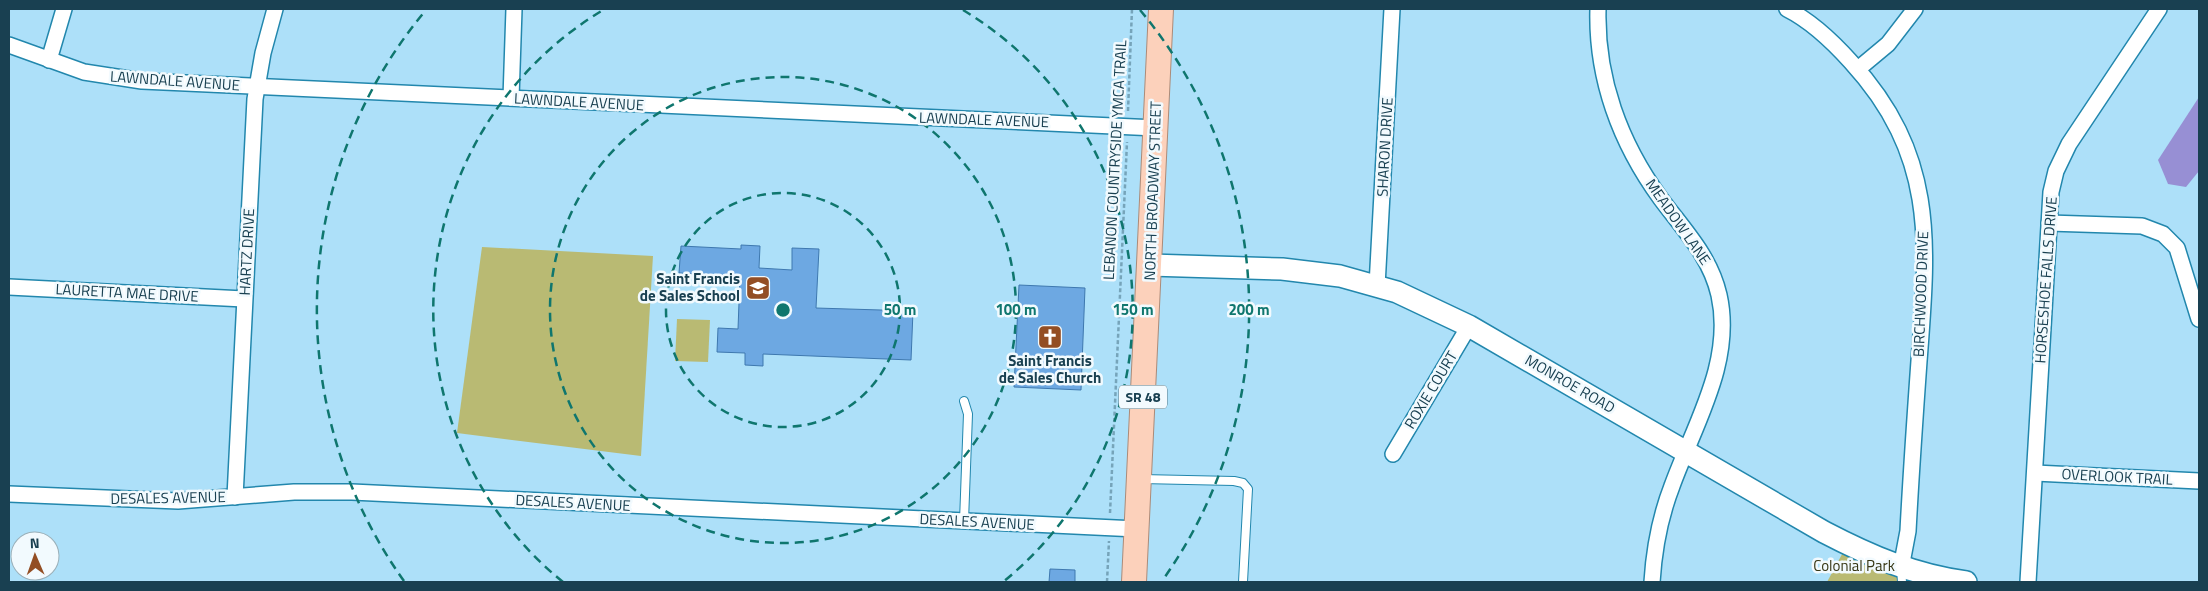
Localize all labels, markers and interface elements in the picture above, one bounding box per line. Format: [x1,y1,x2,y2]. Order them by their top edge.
street label: LEBANON COUNTRYSIDE YMCA TRAIL [1097,39,1132,281]
street label: LAWNDALE AVENUE [109,64,241,97]
street label: LAWNDALE AVENUE [513,87,645,116]
street label: SHARON DRIVE [1370,97,1399,197]
street label: NORTH BROADWAY STREET [1138,101,1167,281]
street label: LAWNDALE AVENUE [919,106,1049,133]
street label: MEADOW LANE [1640,174,1717,269]
street label: HORSESHOE FALLS DRIVE [2028,196,2063,364]
street label: HARTZ DRIVE [233,208,260,296]
street label: BIRCHWOOD DRIVE [1907,231,1934,357]
place label: Saint Francis de Sales School [640,267,740,307]
school or university icon: Saint Francis de Sales School [745,275,771,301]
street label: LAURETTA MAE DRIVE [55,277,199,308]
text: 50 m [884,298,916,321]
text: 100 m [995,298,1037,321]
text: 150 m [1112,298,1154,321]
text: 200 m [1228,298,1270,321]
centre of rings [774,301,792,319]
church icon: Saint Francis de Sales Church [1037,324,1063,350]
street label: ROXIE COURT [1398,346,1463,433]
street label: MONROE ROAD [1521,348,1620,419]
place label: Saint Francis de Sales Church [999,349,1101,389]
road number: SR 48 [1119,386,1167,408]
street label: OVERLOOK TRAIL [2061,462,2173,491]
street label: DESALES AVENUE [110,485,226,510]
street label: DESALES AVENUE [515,488,631,517]
street label: DESALES AVENUE [919,507,1035,536]
north arrow [10,531,60,581]
text: N [29,532,40,553]
park label: Colonial Park [1813,554,1895,577]

